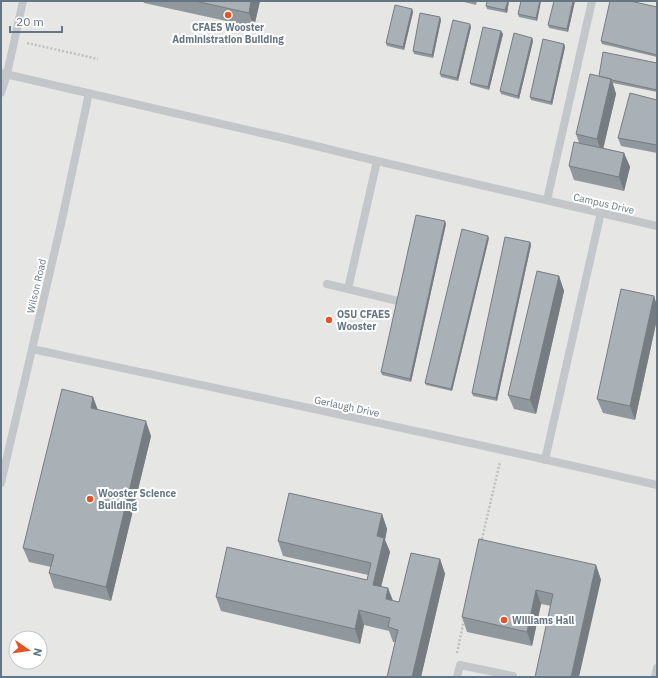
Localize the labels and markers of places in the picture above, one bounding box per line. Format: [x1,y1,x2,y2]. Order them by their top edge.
marker: CFAES Wooster Administration Building [223,10,233,20]
place label: CFAES Wooster Administration Building [172,21,284,46]
place label: OSU CFAES Wooster [337,308,390,333]
marker: OSU CFAES Wooster [324,315,334,325]
place label: Wooster Science Building [98,487,176,512]
marker: Wooster Science Building [85,494,95,504]
place label: Williams Hall [512,614,574,627]
marker: Williams Hall [499,615,509,625]

